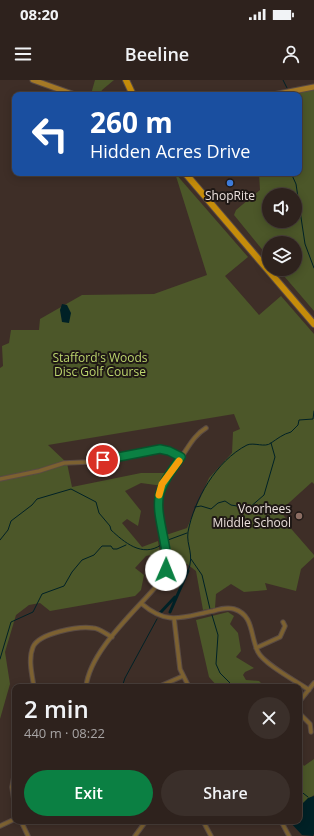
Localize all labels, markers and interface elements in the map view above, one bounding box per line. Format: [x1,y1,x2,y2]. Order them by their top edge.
text: 08:20 [20,4,59,24]
text: Beeline [125,42,189,66]
icon: menu [12,43,34,65]
icon: person [280,43,302,65]
text: 260 m [90,103,173,141]
icon: left [24,108,76,160]
text: Hidden Acres Drive [90,139,250,163]
marker: ShopRite [225,178,235,188]
place label: ShopRite [205,187,255,204]
map controls [262,188,302,276]
button: sound [262,188,302,228]
button: layers [262,236,302,276]
park label: Stafford's Woods Disc Golf Course [52,349,148,380]
pin [86,443,120,477]
icon: arrive [92,449,114,471]
place label: Voorhees Middle School [212,500,291,531]
marker: Voorhees Middle School [294,511,304,521]
position arrow [145,549,187,591]
text: 2 min [24,692,89,725]
button: close [248,697,290,739]
text: 440 m · 08:22 [24,724,105,742]
button: Exit [24,770,153,816]
button: Share [161,770,290,816]

